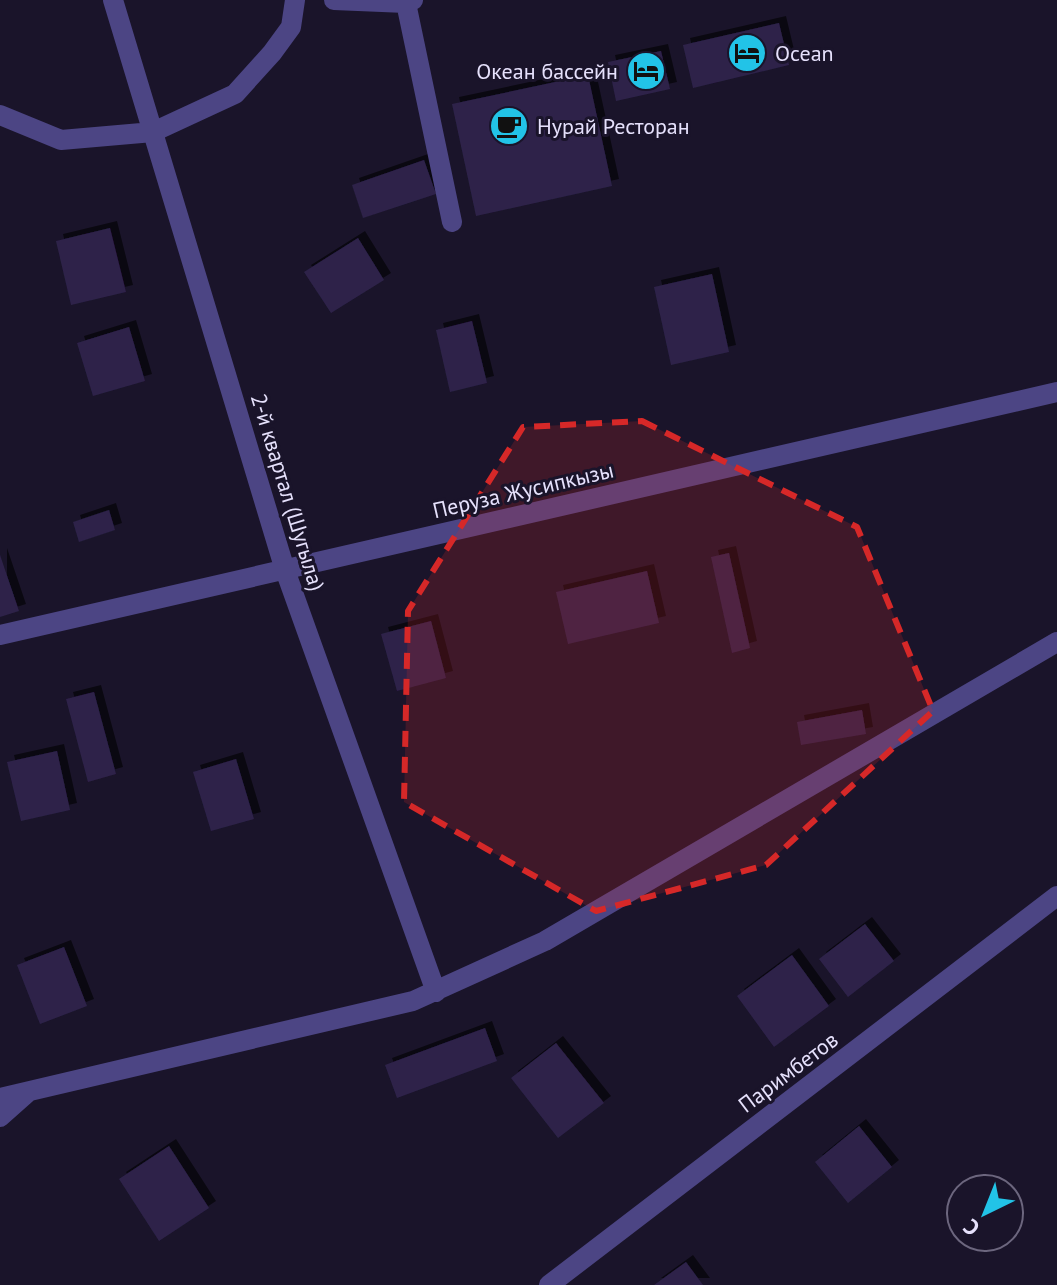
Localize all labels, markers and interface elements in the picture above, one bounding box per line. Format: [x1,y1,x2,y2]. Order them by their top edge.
hotel icon: Ocean [726,32,768,74]
place label: Ocean [775,39,834,67]
hotel icon: Океан бассейн [625,50,667,92]
place label: Океан бассейн [476,57,618,85]
cafe icon: Нурай Ресторан [488,105,530,147]
place label: Нурай Ресторан [537,112,690,140]
street label: 2-й квартал (Шугыла) [245,390,331,594]
street label: Перуза Жусипкызы [430,456,616,524]
street label: Паримбетов [733,1025,843,1119]
north arrow [945,1173,1025,1253]
text: С [957,1213,985,1242]

